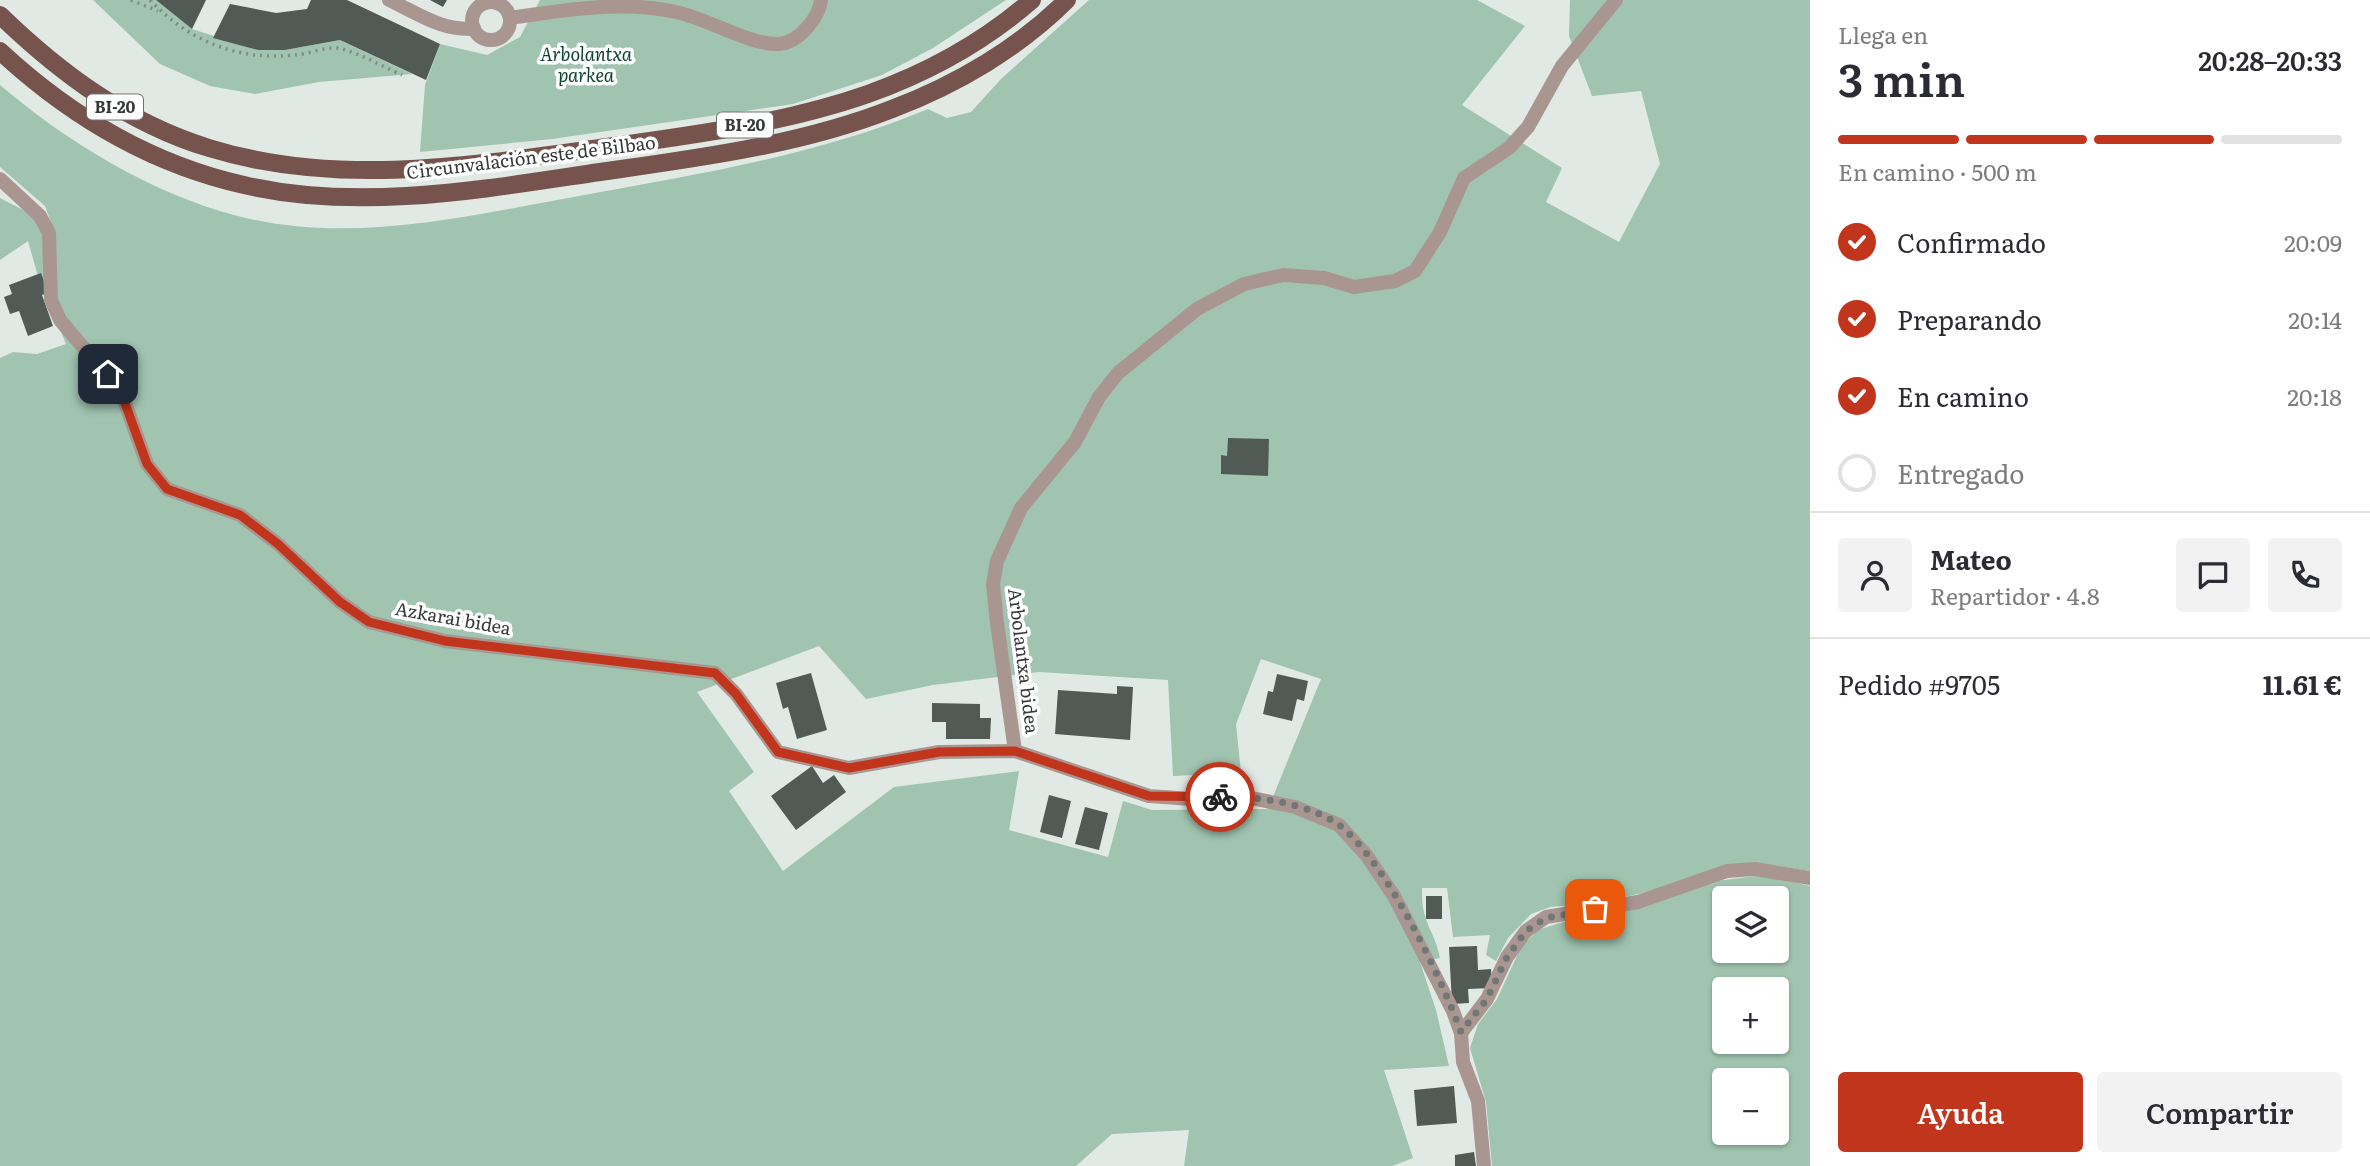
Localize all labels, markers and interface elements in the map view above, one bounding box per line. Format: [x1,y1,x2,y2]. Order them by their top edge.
text: Llega en [1838,17,1928,51]
park label: Arbolantxa parkea [540,40,633,88]
text: 20:28–20:33 [2198,40,2342,79]
text: 3 min [1838,43,1965,111]
road number: BI-20 [87,94,143,120]
road number: BI-20 [717,113,773,138]
street label: Circunvalación este de Bilbao [405,128,657,185]
text: En camino · 500 m [1838,154,2037,188]
text: Confirmado [1897,222,2046,261]
icon: check [1838,223,1876,261]
text: 20:09 [2284,225,2342,259]
text: Preparando [1897,299,2042,338]
icon: check [1838,300,1876,338]
text: 20:14 [2288,302,2342,336]
pin [78,344,138,404]
icon: home [89,355,127,393]
text: En camino [1897,376,2029,415]
icon: check [1838,377,1876,415]
text: 20:18 [2287,379,2342,413]
text: Entregado [1897,453,2024,492]
button: person [1838,538,1912,612]
button: chat [2176,538,2250,612]
button: phone [2268,538,2342,612]
text: Mateo [1930,539,2012,578]
text: Repartidor · 4.8 [1930,578,2100,612]
street label: Arbolantxa bidea [1002,586,1047,735]
street label: Azkarai bidea [393,594,514,641]
text: Pedido #9705 [1838,664,2000,703]
text: 11.61 € [2263,664,2342,703]
courier [1185,762,1255,832]
icon: bike [1201,778,1239,816]
pin [1565,879,1625,939]
map controls [1712,886,1789,1145]
button: layers [1712,886,1789,963]
icon: bag [1576,890,1614,928]
button: + [1712,977,1789,1054]
button: − [1712,1068,1789,1145]
button: Ayuda [1838,1072,2083,1152]
button: Compartir [2097,1072,2342,1152]

